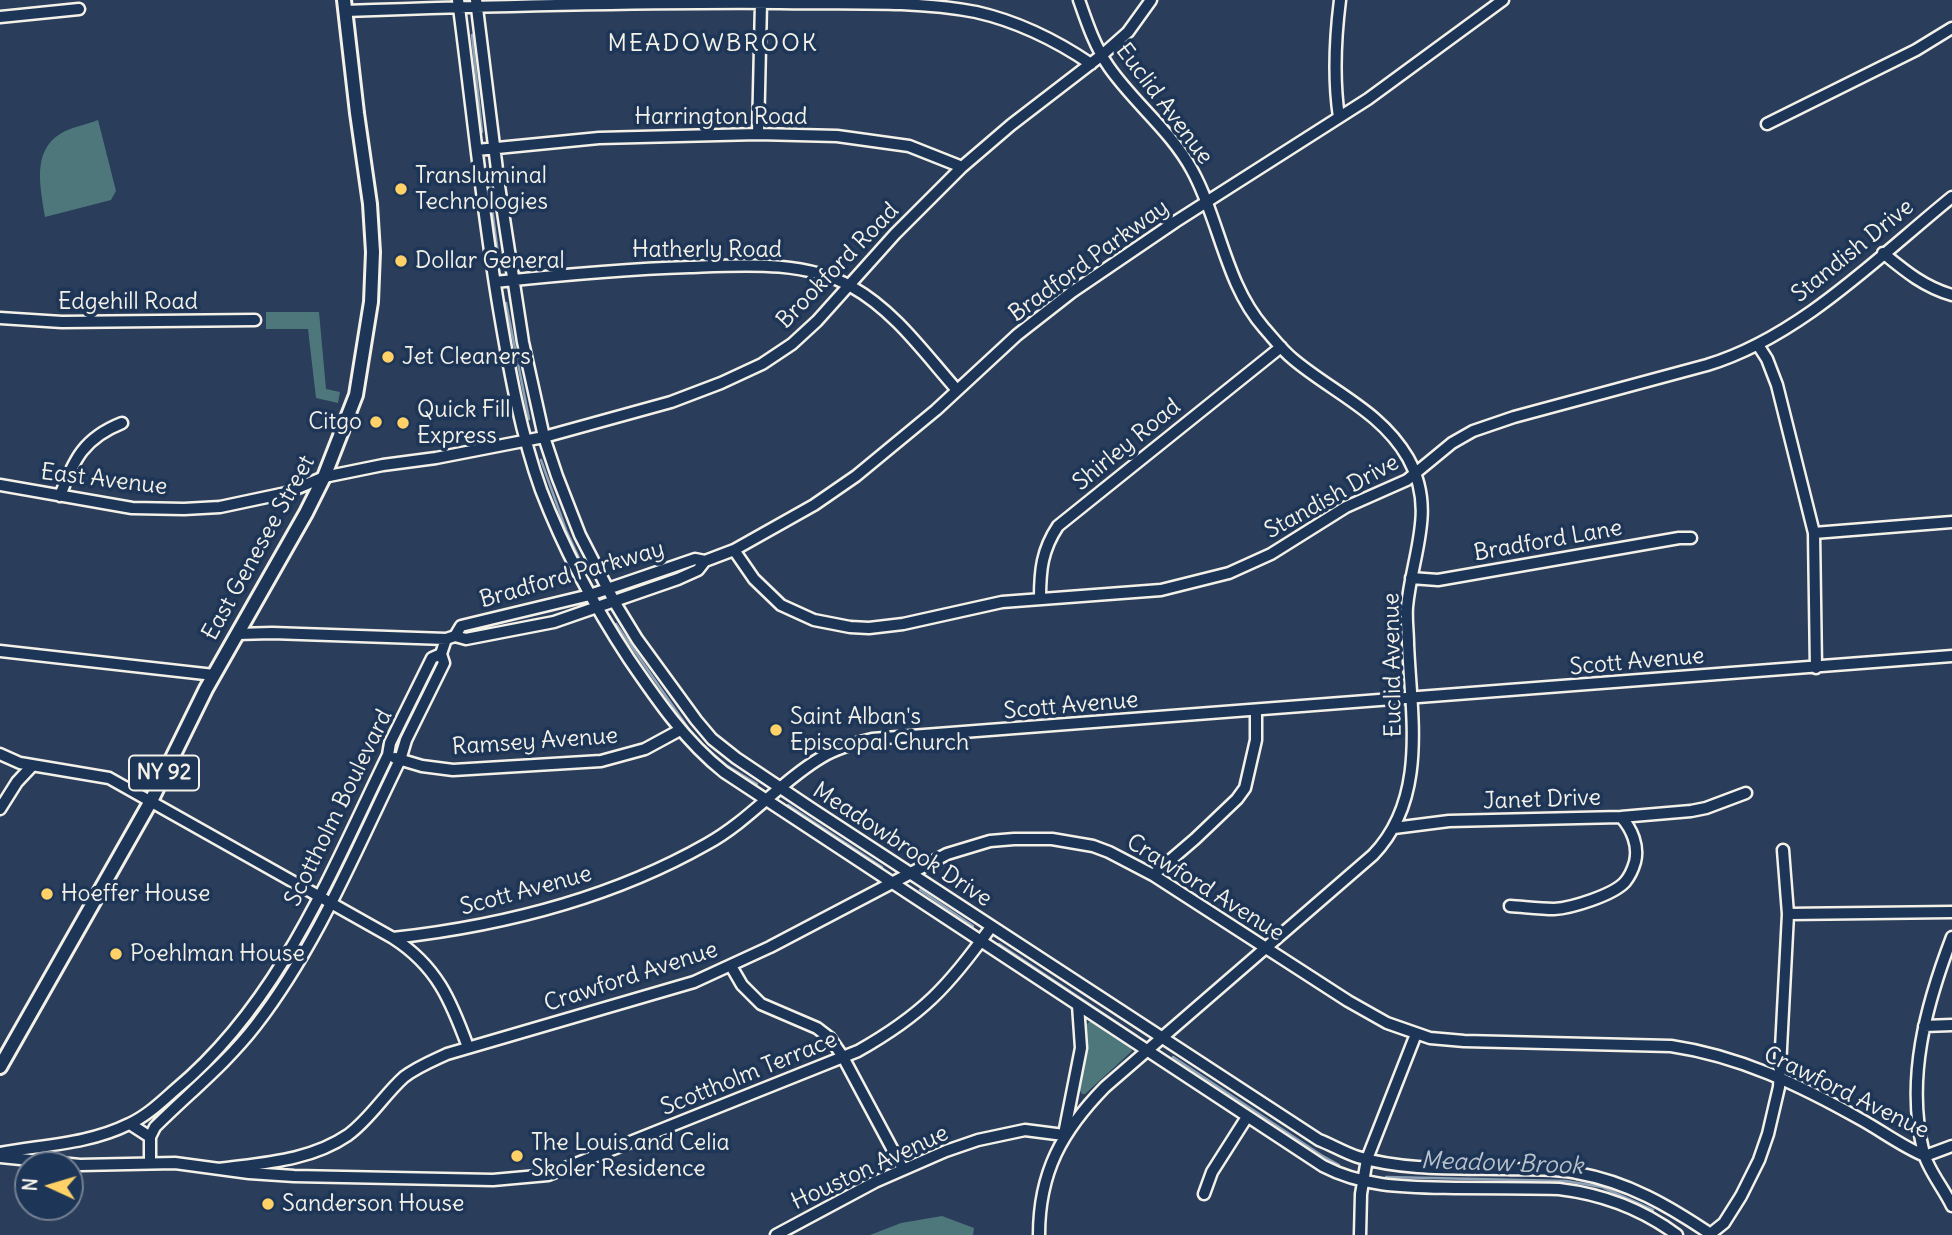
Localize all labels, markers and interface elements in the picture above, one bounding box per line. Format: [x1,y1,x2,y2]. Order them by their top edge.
district label: MEADOWBROOK [609,30,817,58]
street label: Euclid Avenue [1109,38,1219,170]
street label: Harrington Road [634,103,808,131]
place label: Transluminal Technologies [415,162,548,216]
marker: Transluminal Technologies [393,181,409,197]
street label: Standish Drive [1786,193,1920,309]
street label: Bradford Parkway [1004,194,1174,328]
street label: Brookford Road [771,197,905,335]
street label: Hatherly Road [632,236,782,264]
place label: Dollar General [415,247,565,275]
marker: Dollar General [393,253,409,269]
street label: Edgehill Road [58,288,198,316]
place label: Jet Cleaners [402,343,531,371]
marker: Jet Cleaners [380,349,396,365]
street label: Shirley Road [1068,393,1186,497]
place label: Quick Fill Express [417,396,510,450]
place label: Citgo [308,408,362,436]
marker: Citgo [368,414,384,430]
marker: Quick Fill Express [395,415,411,431]
street label: Standish Drive [1260,449,1404,545]
street label: East Genesee Street [197,451,321,645]
street label: East Avenue [39,459,169,501]
street label: Bradford Lane [1472,514,1624,568]
street label: Bradford Parkway [477,535,667,615]
street label: Euclid Avenue [1378,593,1408,737]
street label: Scott Avenue [1568,642,1706,682]
street label: Scott Avenue [1002,686,1140,726]
place label: Saint Alban's Episcopal Church [790,703,969,757]
street label: Scottholm Boulevard [279,705,399,911]
street label: Ramsey Avenue [451,722,619,762]
marker: Saint Alban's Episcopal Church [768,722,784,738]
road number: NY 92 [129,756,199,790]
street label: Meadowbrook Drive [807,777,997,913]
street label: Janet Drive [1483,784,1601,816]
street label: Crawford Avenue [1121,828,1289,948]
street label: Scott Avenue [457,860,595,922]
place label: Hoeffer House [61,880,210,908]
marker: Hoeffer House [39,886,55,902]
street label: Crawford Avenue [541,936,721,1018]
place label: Poehlman House [130,940,305,968]
marker: Poehlman House [108,946,124,962]
street label: Scottholm Terrace [657,1026,841,1122]
street label: Crawford Avenue [1759,1041,1933,1145]
street label: Houston Avenue [787,1120,953,1216]
place label: The Louis and Celia Skoler Residence [531,1129,730,1183]
water label: Meadow Brook [1420,1147,1584,1181]
marker: The Louis and Celia Skoler Residence [509,1148,525,1164]
north arrow [14,1151,84,1221]
text: N [18,1177,42,1192]
place label: Sanderson House [282,1190,464,1218]
marker: Sanderson House [260,1196,276,1212]

